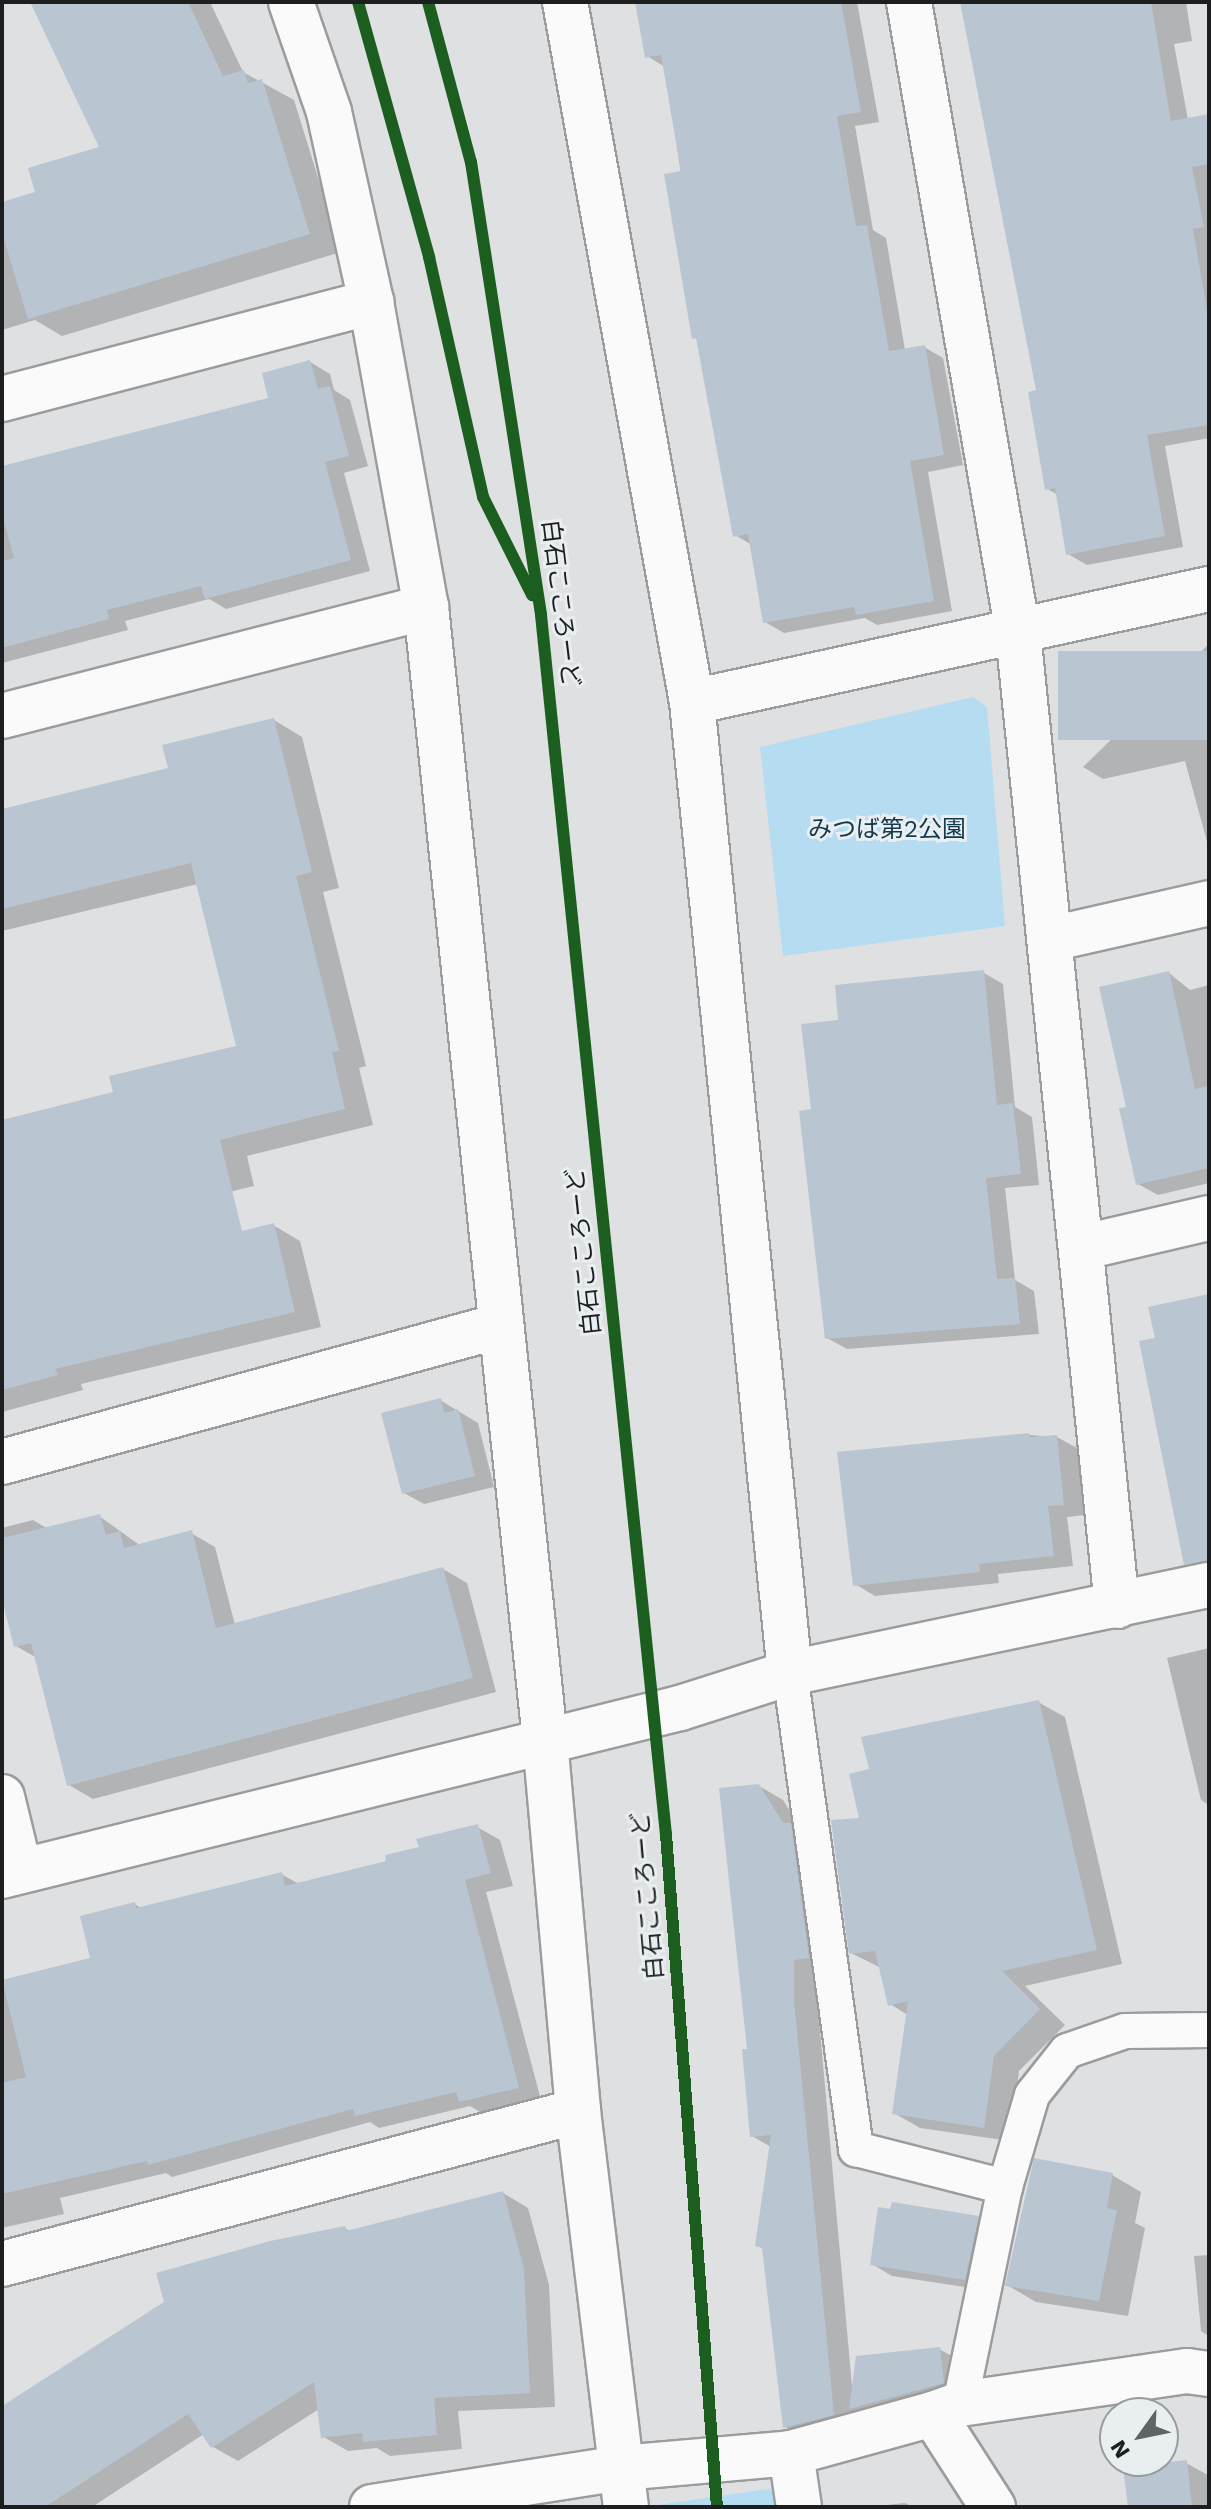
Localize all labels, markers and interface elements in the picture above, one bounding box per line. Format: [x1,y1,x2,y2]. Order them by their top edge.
street label: 白石こころーど [535,518,585,688]
park label: みつば第2公園 [808,816,966,844]
street label: 白石こころーど [561,1167,607,1337]
street label: 白石こころーど [626,1811,670,1981]
north arrow [1099,2397,1179,2477]
text: N [1105,2436,1135,2463]

